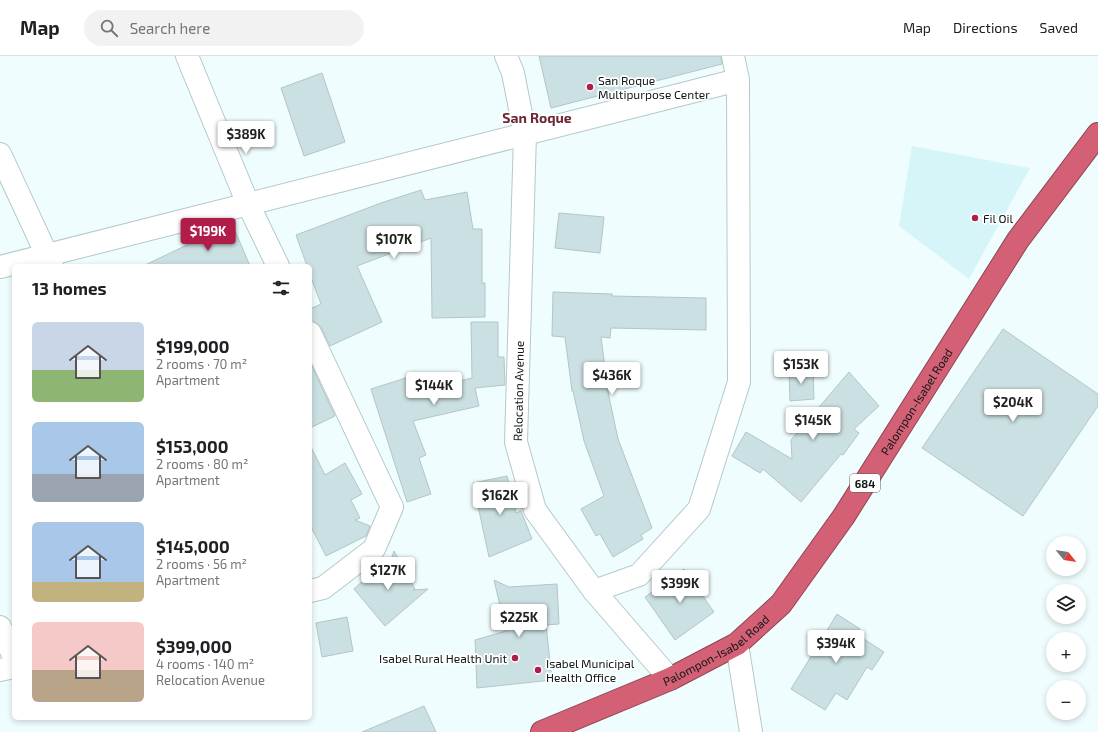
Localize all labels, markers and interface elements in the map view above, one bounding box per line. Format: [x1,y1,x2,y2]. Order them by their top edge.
search box [84,10,364,46]
text: Map [20,16,60,39]
icon: search [98,17,120,39]
text: Search here [130,19,210,37]
text: Map [903,19,931,36]
text: Directions [953,19,1018,36]
text: Saved [1040,19,1078,36]
place label: San Roque Multipurpose Center [598,73,710,101]
marker: San Roque Multipurpose Center [585,82,595,92]
district label: San Roque [502,109,572,126]
pin: $389K [218,121,274,155]
text: $389K [227,126,265,142]
place label: Fil Oil [983,211,1013,225]
marker: Fil Oil [970,213,980,223]
pin: $199K [180,218,236,252]
text: $199K [190,223,226,239]
pin: $107K [366,226,422,260]
text: $107K [376,231,412,247]
icon: filters [270,277,292,299]
text: 13 homes [32,278,107,298]
text: $199,000 [156,336,230,356]
icon: home [64,338,112,386]
street label: Relocation Avenue [510,341,526,441]
street label: Palompon-Isabel Road [877,346,955,458]
pin: $153K [773,351,829,385]
text: 2 rooms · 70 m² [156,356,247,372]
text: $153K [783,356,819,372]
pin: $436K [584,362,640,396]
text: $436K [592,367,632,383]
text: Apartment [156,372,220,388]
pin: $144K [406,372,462,406]
text: $144K [415,377,453,393]
pin: $204K [985,389,1041,423]
text: $204K [993,394,1033,410]
pin: $145K [785,407,841,441]
text: $145K [795,412,831,428]
text: $153,000 [156,436,229,456]
icon: home [64,438,112,486]
text: 2 rooms · 80 m² [156,456,248,472]
text: Apartment [156,472,220,488]
road number: 684 [850,474,880,492]
pin: $162K [472,482,528,516]
text: $162K [482,487,518,503]
text: $145,000 [156,536,230,556]
north arrow [1046,536,1086,576]
map controls [1046,536,1086,720]
icon: home [64,538,112,586]
text: 2 rooms · 56 m² [156,556,247,572]
pin: $127K [360,557,416,591]
text: $127K [370,562,406,578]
pin: $399K [652,570,708,604]
text: Apartment [156,572,220,588]
text: $399K [661,575,699,591]
button: layers [1046,584,1086,624]
pin: $225K [491,604,547,638]
text: $225K [500,609,538,625]
street label: Palompon-Isabel Road [661,611,772,688]
pin: $394K [808,630,864,664]
button: + [1046,632,1086,672]
text: $394K [816,635,856,651]
text: $399,000 [156,636,232,656]
icon: home [64,638,112,686]
place label: Isabel Rural Health Unit [379,651,507,665]
marker: Isabel Rural Health Unit [510,653,520,663]
text: 4 rooms · 140 m² [156,656,254,672]
place label: Isabel Municipal Health Office [546,656,635,684]
marker: Isabel Municipal Health Office [533,665,543,675]
text: Relocation Avenue [156,672,265,688]
button: − [1046,680,1086,720]

